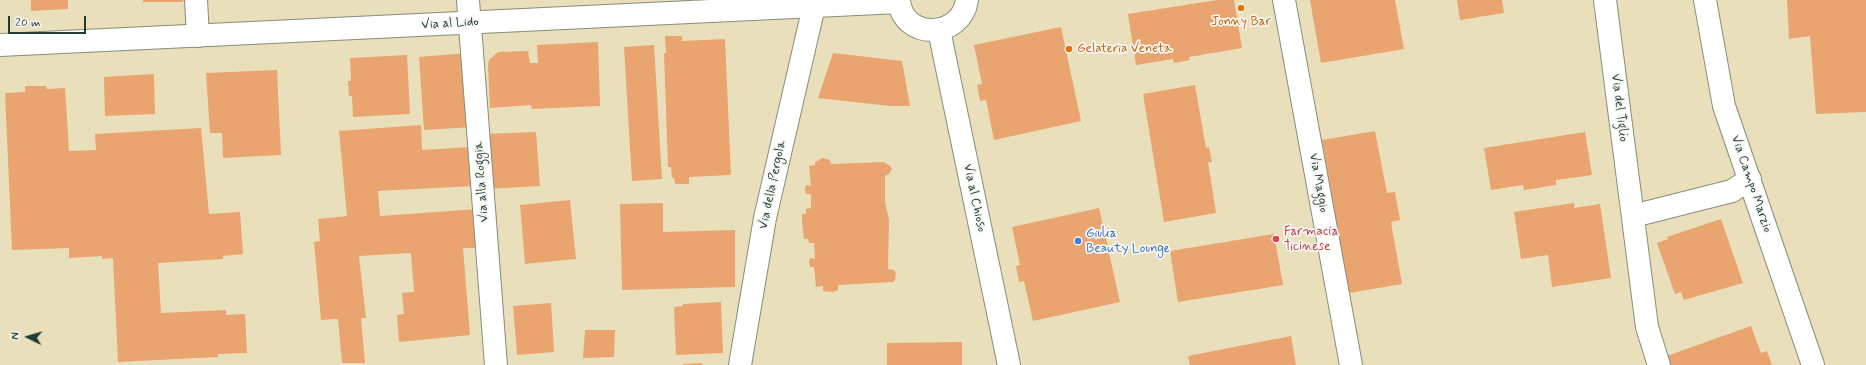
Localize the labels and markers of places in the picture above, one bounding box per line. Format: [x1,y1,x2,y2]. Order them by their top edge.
marker: Jonny Bar [1236,3,1246,13]
place label: Jonny Bar [1211,14,1271,30]
place label: Gelateria Veneta [1077,41,1172,57]
marker: Gelateria Veneta [1064,44,1074,54]
place label: Farmacia Ticinese [1284,224,1338,255]
place label: Giulia Beauty Lounge [1086,226,1170,257]
marker: Farmacia Ticinese [1271,234,1281,244]
marker: Giulia Beauty Lounge [1073,236,1083,246]

